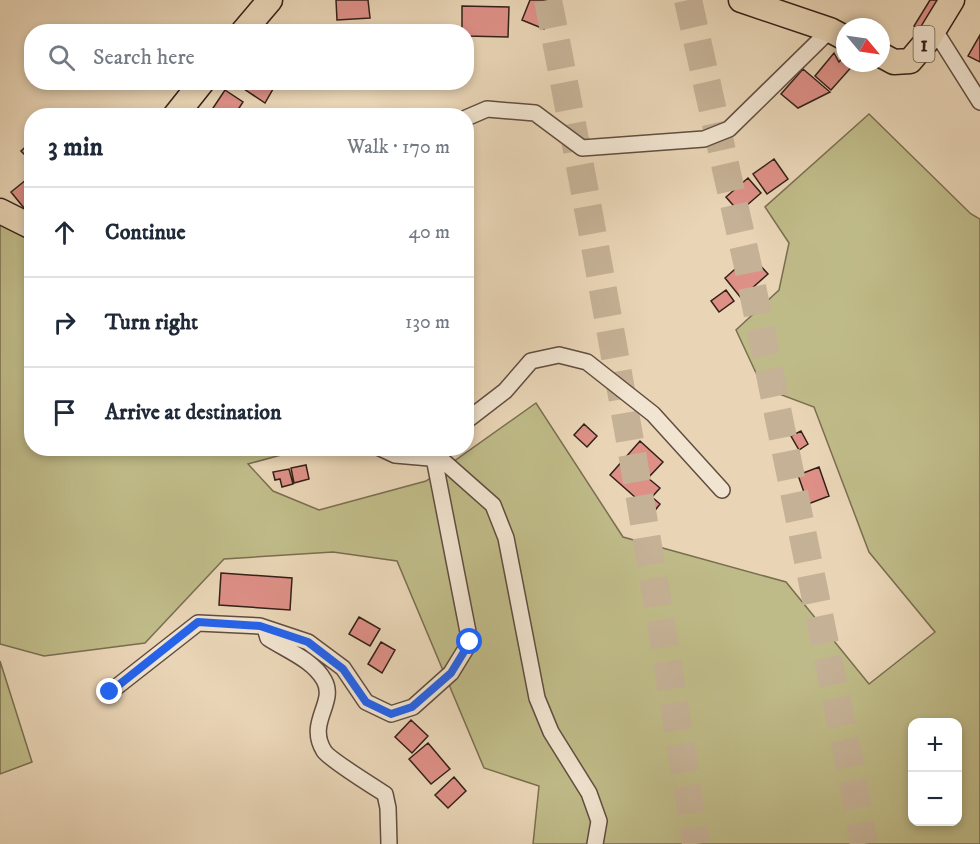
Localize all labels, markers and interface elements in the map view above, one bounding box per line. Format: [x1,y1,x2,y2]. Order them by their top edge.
north arrow [836,18,890,72]
search box [24,24,474,90]
road number: 1 [914,26,934,62]
icon: search [45,41,78,74]
text: Search here [93,44,195,71]
text: 3 min [48,131,103,164]
text: Walk · 170 m [347,135,450,160]
icon: ahead [48,216,81,249]
text: Continue [105,219,186,246]
text: 40 m [408,220,450,245]
icon: right [48,306,81,339]
text: Turn right [105,309,198,336]
text: 130 m [405,310,450,335]
icon: arrive [48,396,81,429]
text: Arrive at destination [105,399,282,426]
route start [456,628,482,654]
route end [96,678,122,704]
map controls [908,718,962,826]
button: + [908,718,962,772]
button: − [908,772,962,826]

